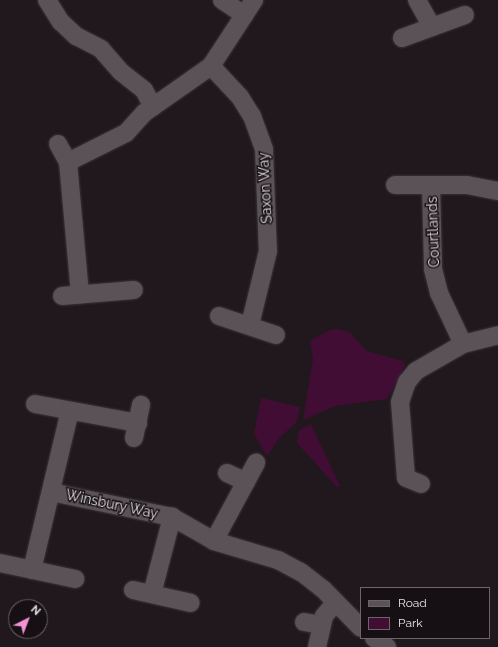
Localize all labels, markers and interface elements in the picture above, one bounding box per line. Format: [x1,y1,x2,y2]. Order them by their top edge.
street label: Saxon Way [255,152,275,224]
street label: Courtlands [423,196,443,268]
street label: Winsbury Way [64,486,160,522]
legend [360,587,490,639]
text: Road [398,596,427,610]
north arrow [8,599,48,639]
text: N [28,603,43,618]
text: Park [398,616,423,630]

